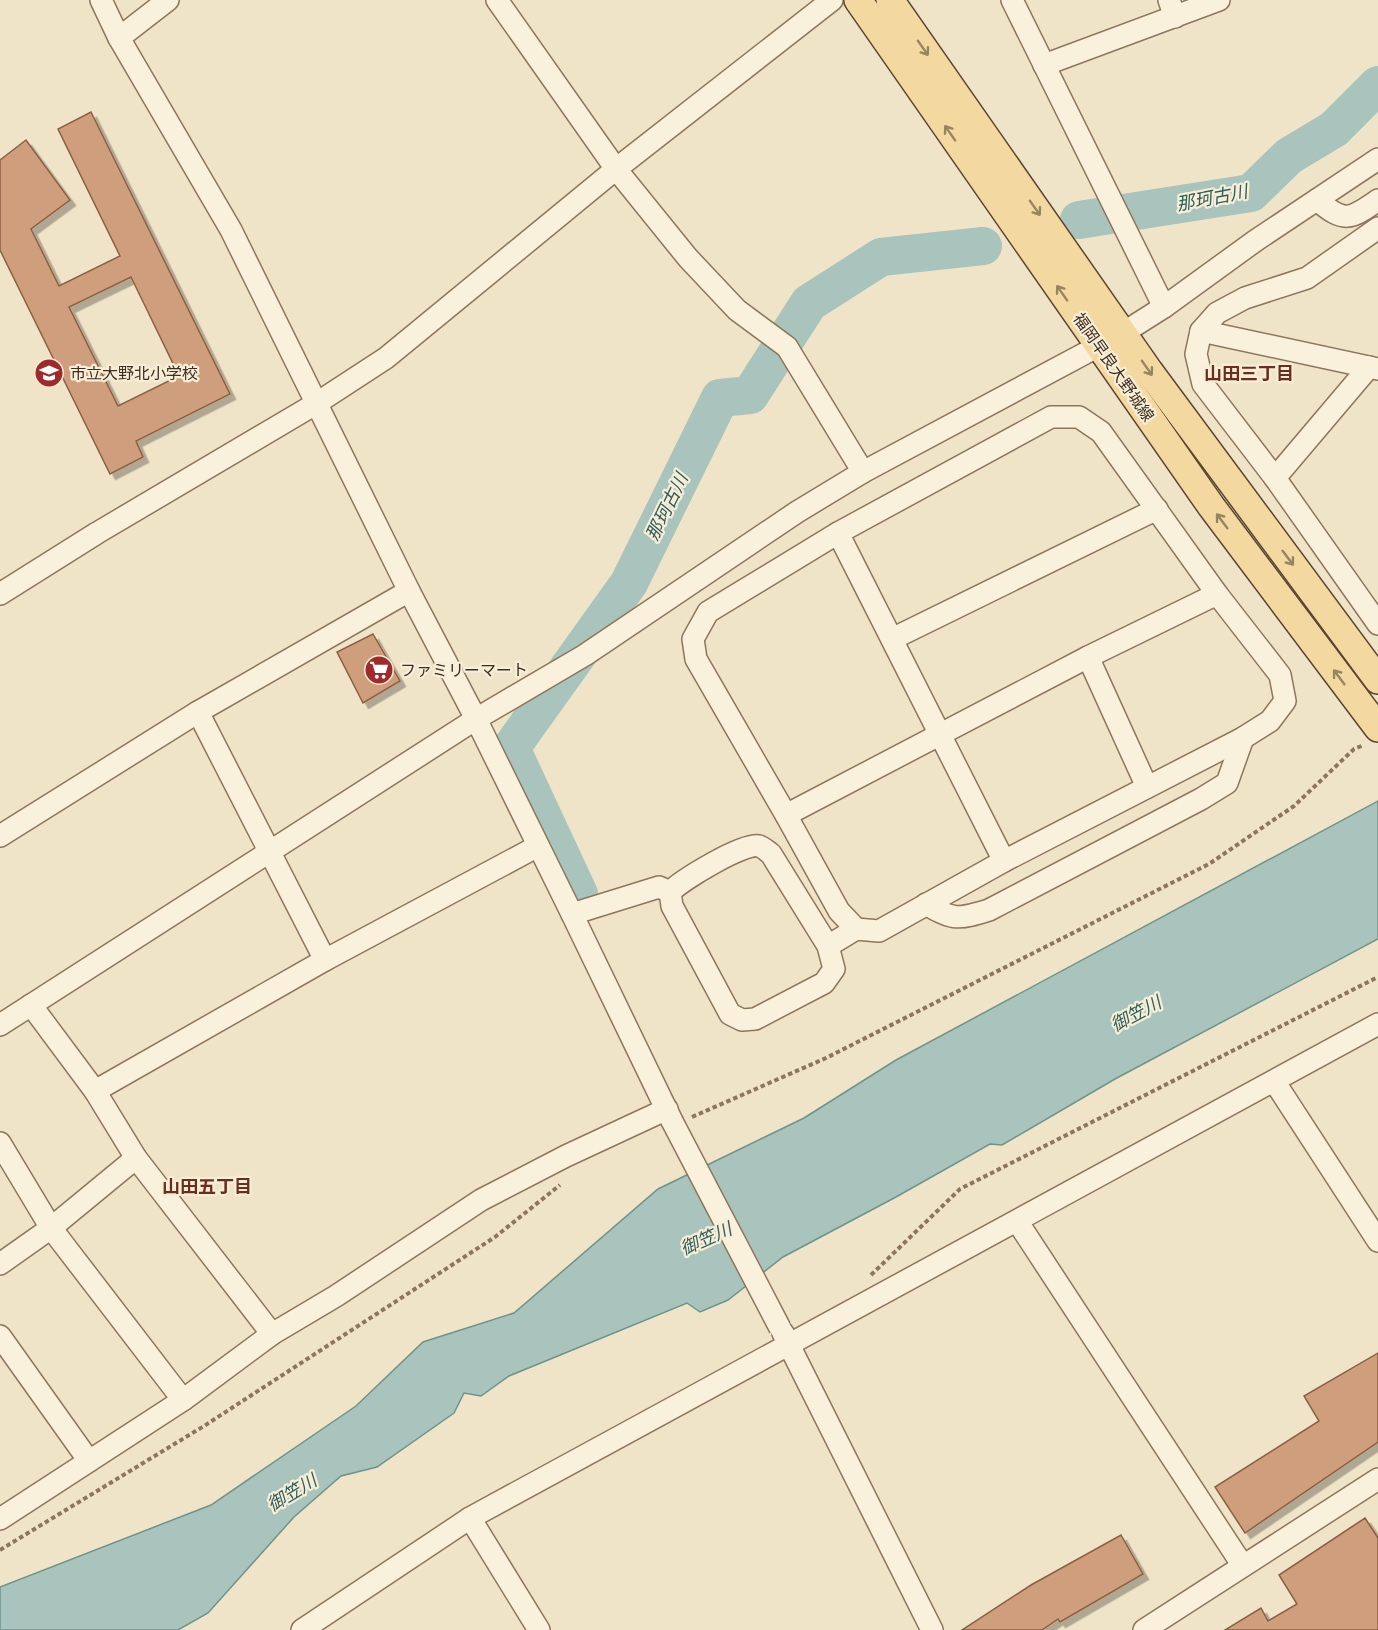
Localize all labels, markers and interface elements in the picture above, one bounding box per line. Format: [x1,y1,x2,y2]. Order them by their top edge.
one-way arrow [917,39,929,56]
one-way arrow [944,125,956,141]
water label: 那珂古川 [1175,181,1251,215]
one-way arrow [1029,199,1041,215]
one-way arrow [1056,285,1068,301]
street label: 福岡早良大野城線 [1070,310,1157,425]
school or university icon: 市立大野北小学校 [33,357,65,389]
one-way arrow [1141,359,1153,375]
district label: 山田三丁目 [1204,364,1294,384]
place label: 市立大野北小学校 [70,365,198,382]
water label: 那珂古川 [642,468,693,544]
one-way arrow [1216,513,1229,529]
one-way arrow [1282,550,1294,566]
supermarket icon: ファミリーマート [363,654,395,686]
place label: ファミリーマート [400,662,528,679]
one-way arrow [1333,669,1346,685]
water label: 御笠川 [1107,992,1166,1036]
district label: 山田五丁目 [162,1177,252,1197]
water label: 御笠川 [677,1218,737,1259]
water label: 御笠川 [264,1469,322,1515]

